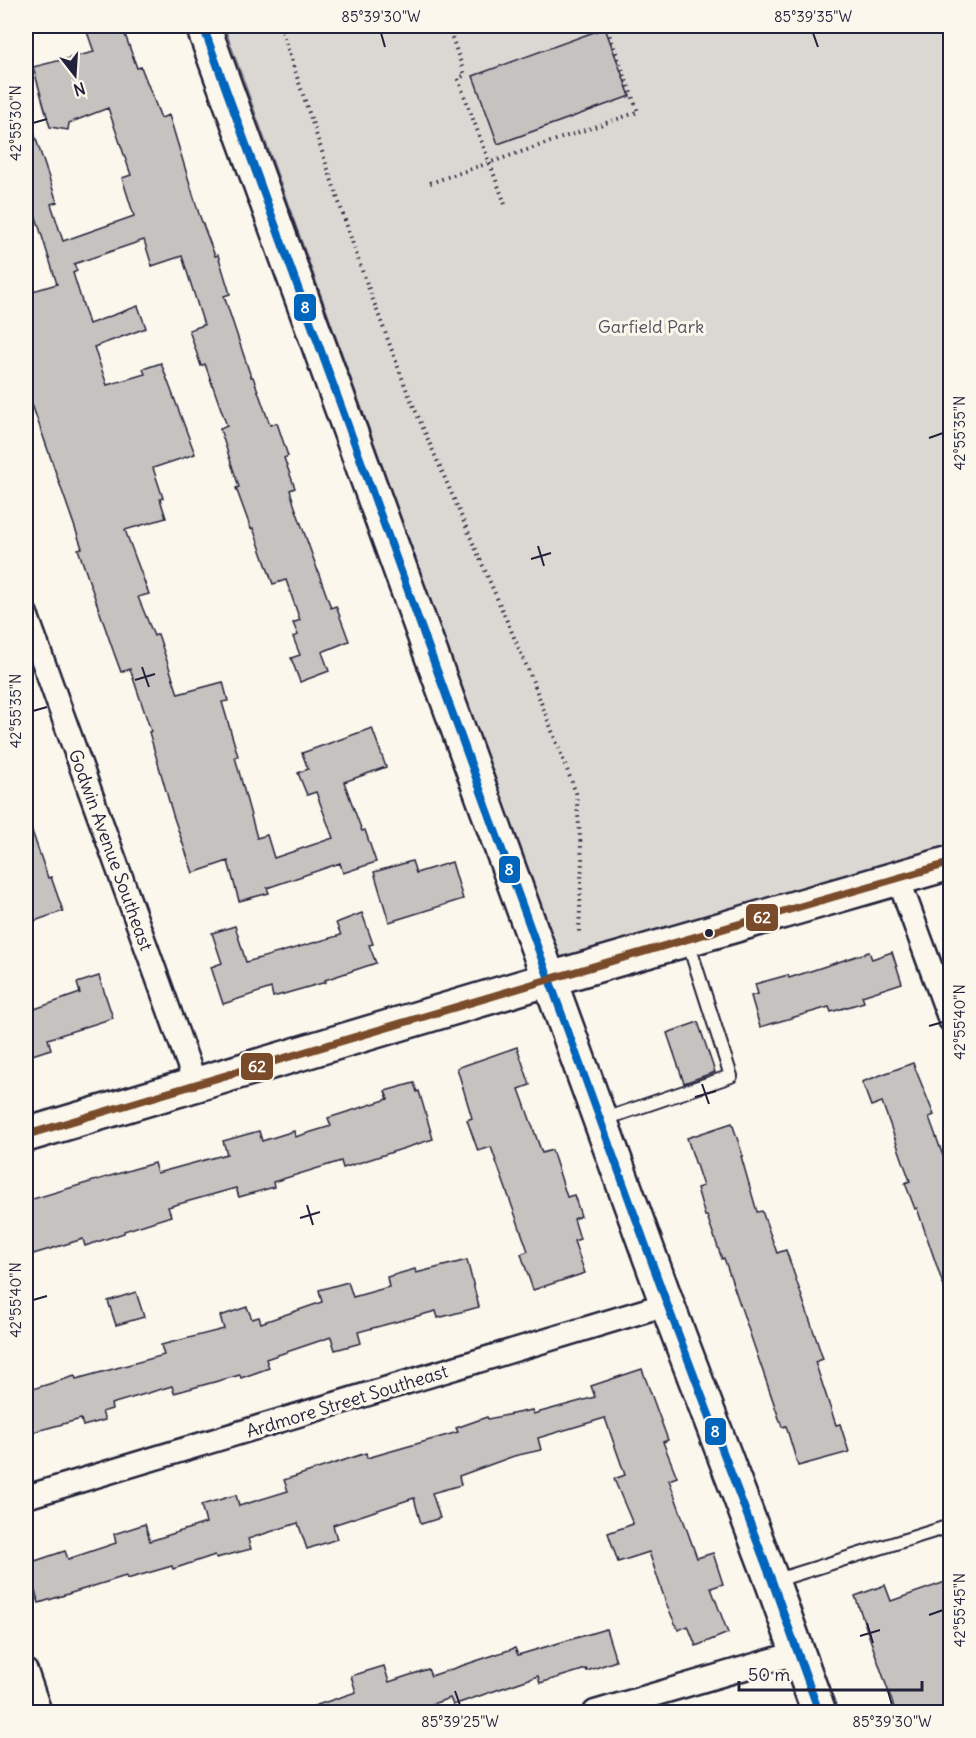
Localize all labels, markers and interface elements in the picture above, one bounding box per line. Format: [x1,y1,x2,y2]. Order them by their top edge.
text: 85°39'30"W [341,7,421,26]
text: 85°39'35"W [774,7,852,26]
north arrow [45,45,105,105]
text: N [71,78,88,101]
text: 42°55'30"N [6,85,25,161]
line badge: 8 [293,293,317,322]
text: 8 [300,297,310,317]
park label: Garfield Park [598,315,704,338]
text: 42°55'35"N [950,396,969,470]
text: 42°55'35"N [6,674,25,748]
street label: Godwin Avenue Southeast [64,746,158,954]
line badge: 8 [498,855,521,884]
text: 8 [504,859,514,879]
line badge: 62 [745,903,779,932]
text: 62 [753,907,771,927]
unlabelled marker [703,927,715,939]
text: 42°55'40"N [950,984,969,1060]
line badge: 62 [240,1052,274,1081]
text: 62 [248,1056,266,1076]
text: 42°55'40"N [6,1262,25,1338]
street label: Ardmore Street Southeast [243,1359,451,1443]
line badge: 8 [704,1417,727,1446]
text: 8 [710,1421,720,1441]
text: 42°55'45"N [950,1573,969,1647]
scale bar [739,1654,922,1692]
text: 50 m [748,1663,790,1686]
text: 85°39'25"W [421,1712,499,1731]
text: 85°39'30"W [852,1712,932,1731]

